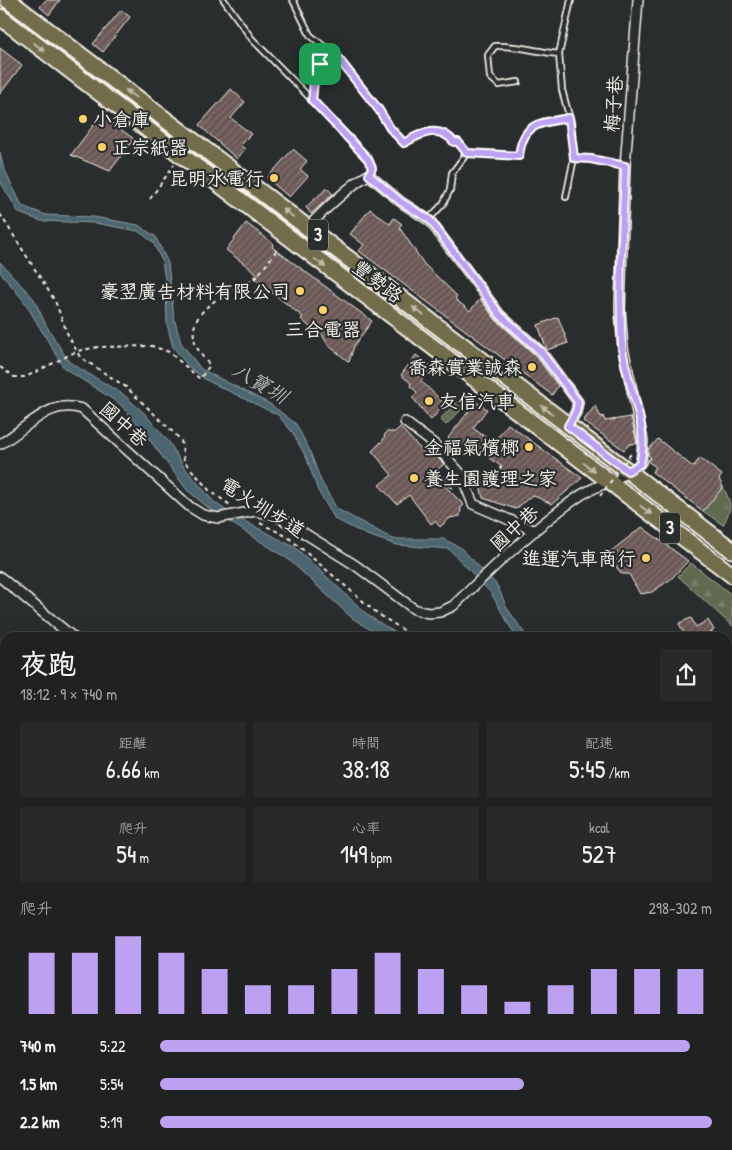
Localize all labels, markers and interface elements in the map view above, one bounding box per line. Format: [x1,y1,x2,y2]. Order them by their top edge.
one-way arrow [32,42,46,52]
pin [299,43,341,85]
icon: arrive [306,50,334,78]
street label: 梅子巷 [598,75,628,133]
one-way arrow [125,88,138,99]
place label: 小倉庫 [93,106,150,132]
marker: 小倉庫 [77,113,89,125]
place label: 正宗紙器 [112,134,188,160]
marker: 正宗紙器 [96,141,108,153]
place label: 昆明水電行 [169,165,264,191]
marker: 昆明水電行 [268,172,280,184]
one-way arrow [281,208,295,218]
road number: 3 [308,220,328,250]
street label: 豐勢路 [347,253,409,309]
one-way arrow [313,258,327,268]
place label: 豪翌廣告材料有限公司 [100,278,290,304]
marker: 豪翌廣告材料有限公司 [294,285,306,297]
marker: 三合電器 [317,304,329,316]
one-way arrow [412,306,425,317]
place label: 三合電器 [285,316,361,342]
place label: 喬森實業誠森 [408,354,522,380]
water label: 八寶圳 [228,356,295,410]
marker: 喬森實業誠森 [526,361,538,373]
place label: 友信汽車 [439,388,515,414]
street label: 國中巷 [94,395,154,453]
marker: 友信汽車 [423,395,435,407]
one-way arrow [540,405,554,415]
place label: 金福氣檳榔 [424,434,519,460]
marker: 金福氣檳榔 [523,441,535,453]
one-way arrow [582,461,595,472]
place label: 養生園護理之家 [424,465,557,491]
street label: 電火圳步道 [216,471,310,543]
marker: 養生園護理之家 [408,472,420,484]
street label: 國中巷 [484,499,544,557]
one-way arrow [639,505,653,515]
road number: 3 [660,512,680,544]
place label: 進運汽車商行 [522,545,636,571]
marker: 進運汽車商行 [640,552,652,564]
text: 夜跑 [20,645,76,683]
button: share [660,649,712,701]
text: 18:12 · 9 × 740 m [20,683,117,705]
text: 距離 [119,733,147,752]
text: 時間 [352,733,380,752]
text: 配速 [585,733,613,752]
text: 6.66 [106,752,141,786]
text: 38:18 [342,752,390,786]
text: 5:45 [569,752,605,786]
text: km [141,763,160,782]
text: /km [605,763,630,782]
text: 爬升 [119,818,147,837]
text: 心率 [352,818,380,837]
text: kcal [589,818,610,837]
text: 54 [116,837,136,871]
text: 149 [340,837,368,871]
text: 527 [582,837,617,871]
text: m [136,848,149,867]
text: bpm [368,848,392,867]
text: 爬升 [20,897,52,919]
text: 298–302 m [649,897,712,919]
text: 740 m [20,1035,56,1057]
text: 5:22 [100,1035,125,1057]
text: 1.5 km [20,1073,57,1095]
text: 5:54 [100,1073,123,1095]
text: 2.2 km [20,1111,60,1133]
text: 5:19 [100,1111,122,1133]

